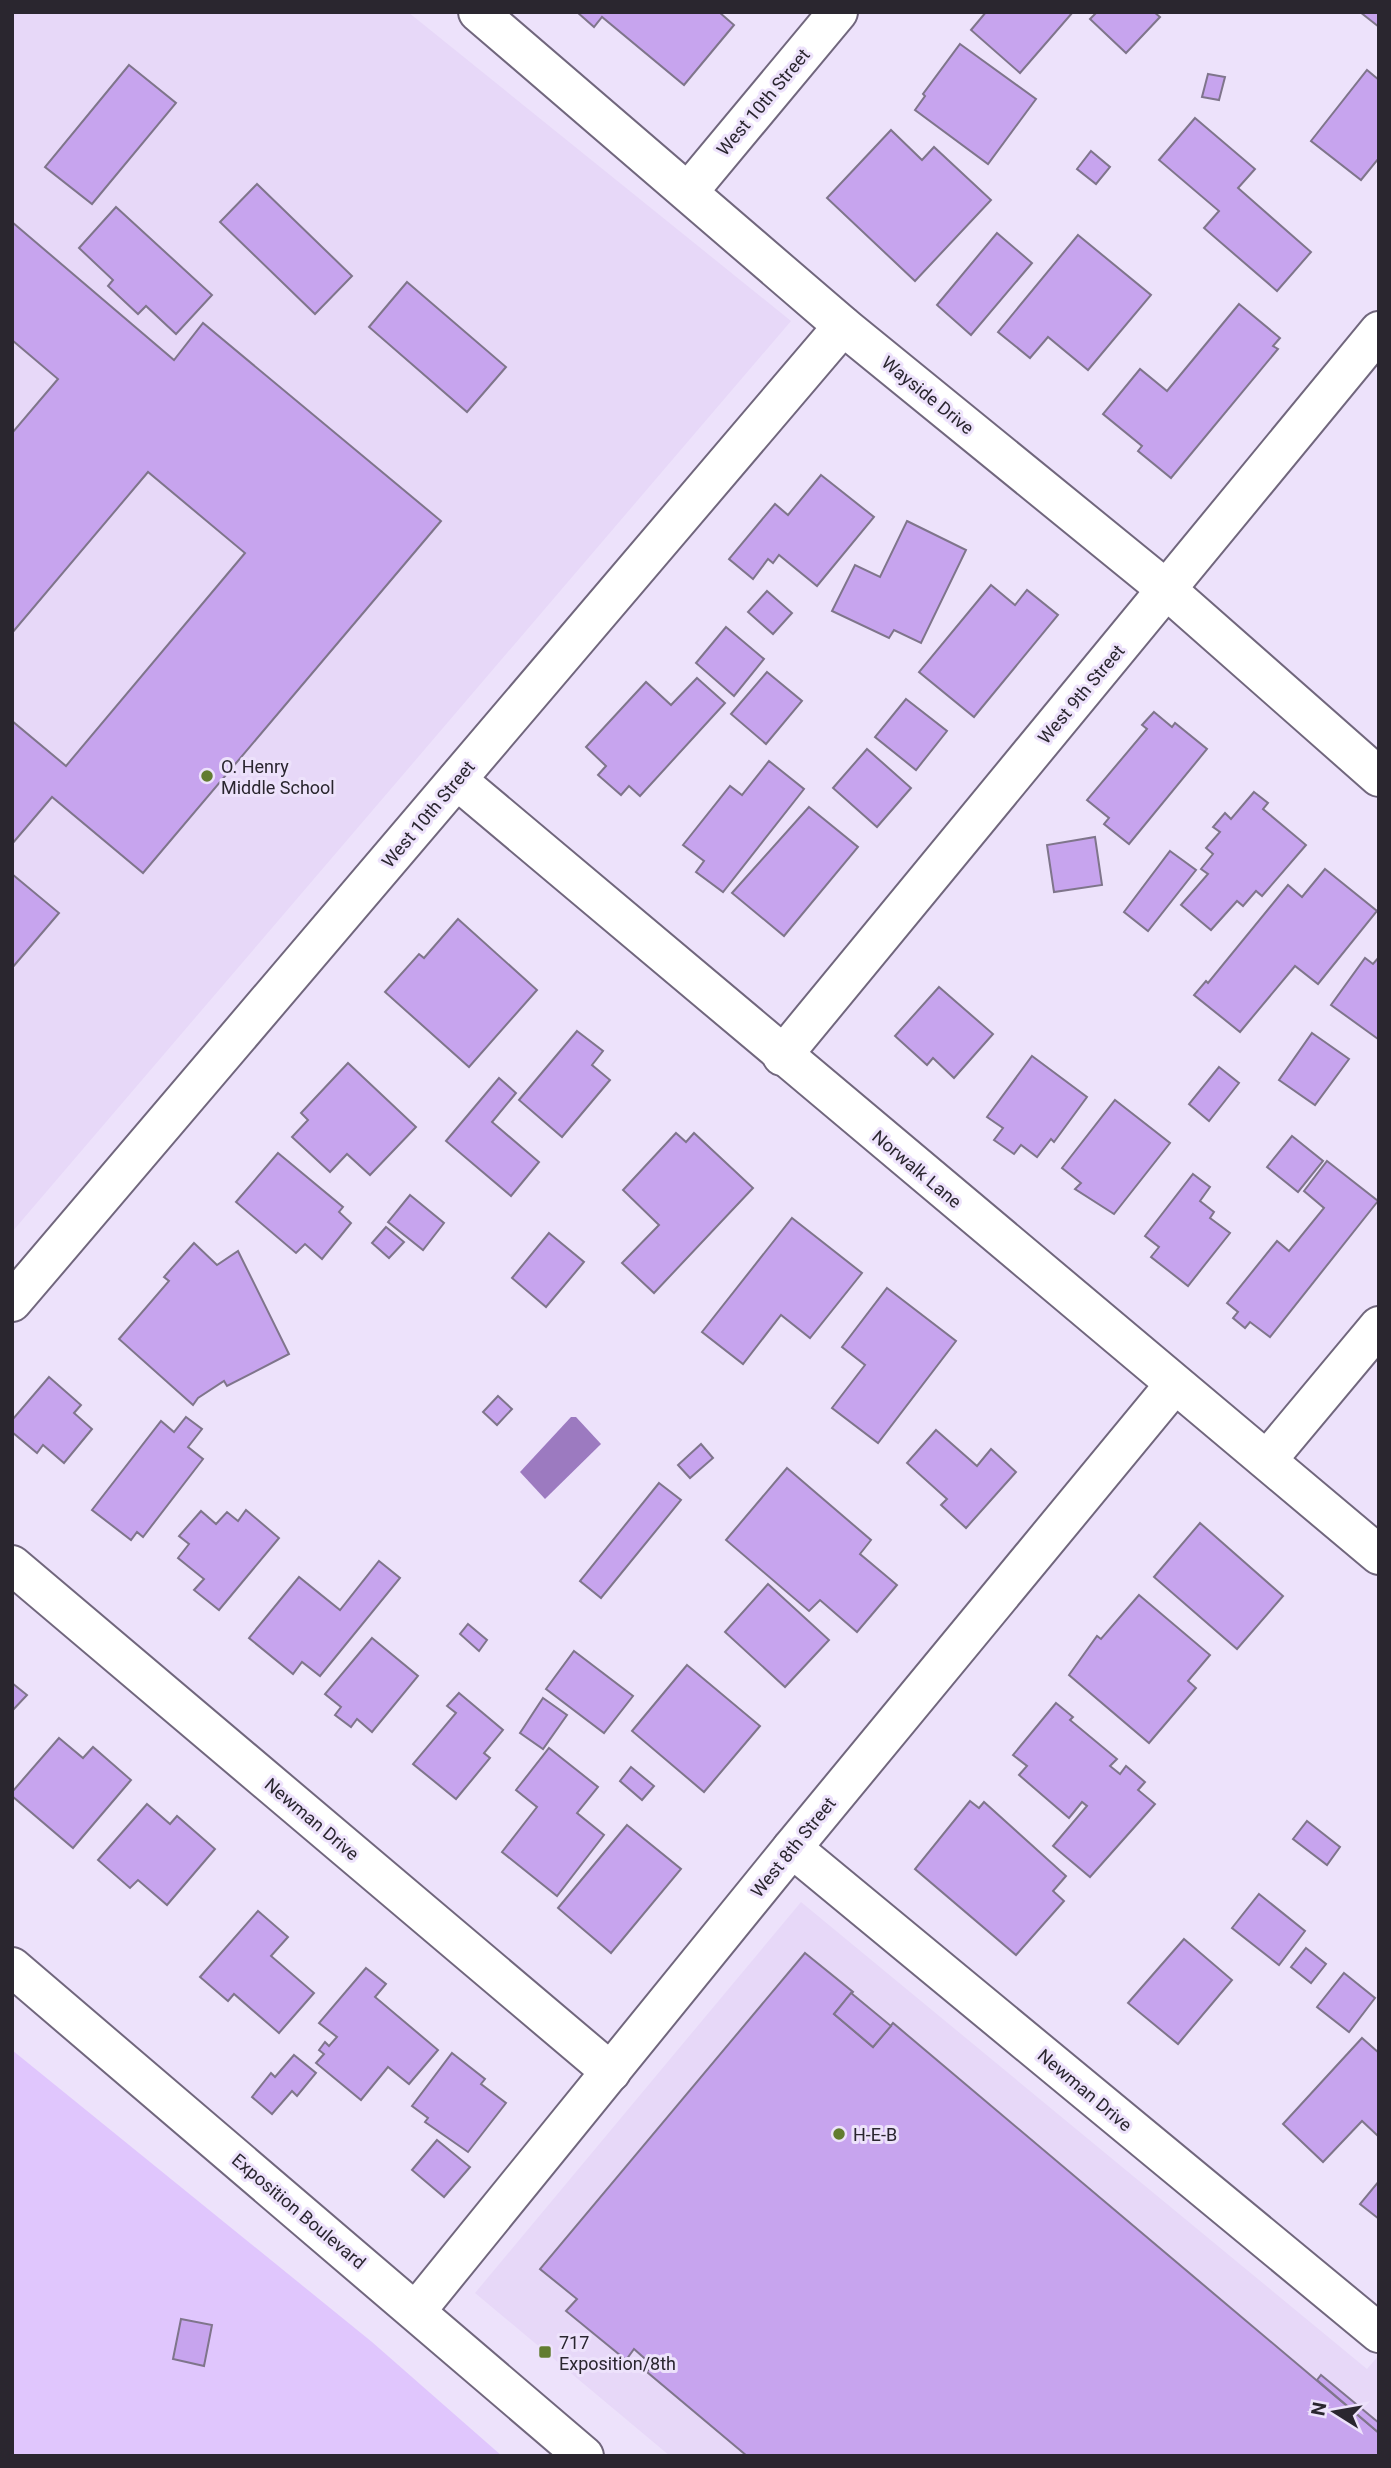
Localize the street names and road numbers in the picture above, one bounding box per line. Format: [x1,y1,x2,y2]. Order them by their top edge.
street label: West 10th Street [712,44,814,160]
street label: Wayside Drive [878,352,978,438]
street label: West 9th Street [1034,640,1129,748]
street label: West 10th Street [377,756,479,872]
street label: Norwalk Lane [868,1126,966,1212]
street label: Newman Drive [261,1774,363,1864]
street label: West 8th Street [746,1793,840,1901]
street label: Newman Drive [1034,2045,1136,2135]
street label: Exposition Boulevard [228,2149,370,2273]

